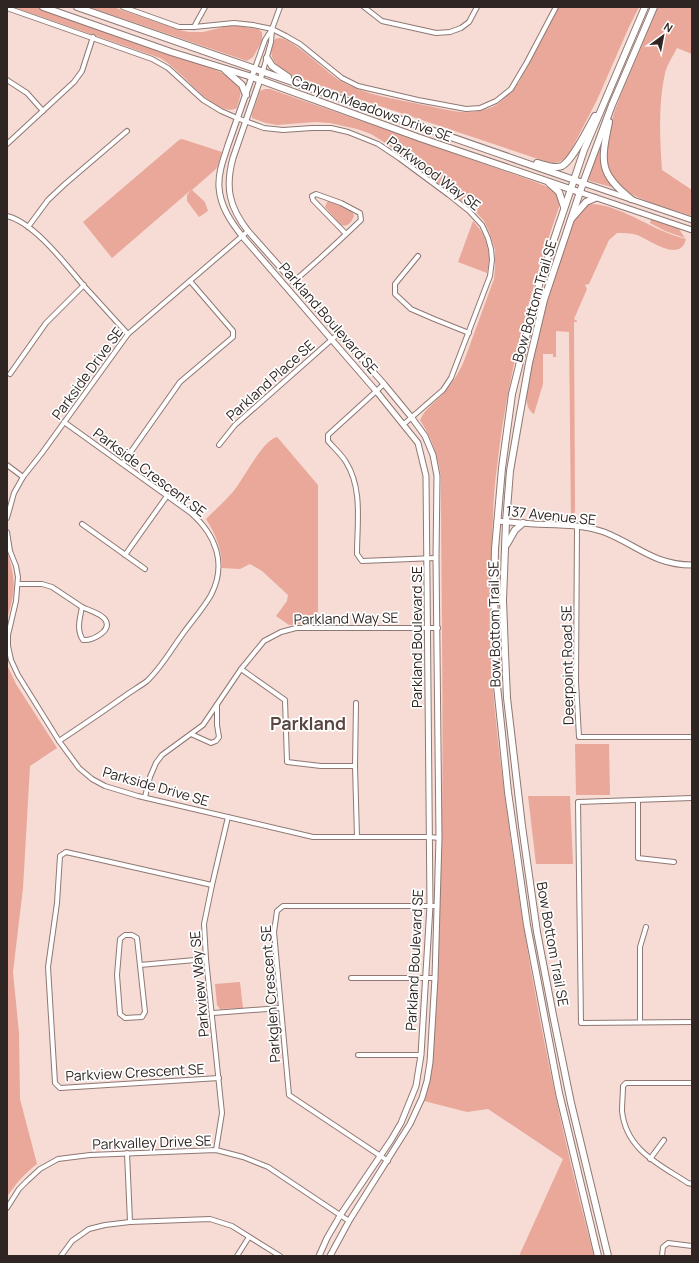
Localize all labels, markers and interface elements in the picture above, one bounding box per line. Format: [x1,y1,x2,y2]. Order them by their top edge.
north arrow [643,16,683,56]
text: N [661,19,676,36]
street label: Canyon Meadows Drive SE [289,70,455,146]
street label: Parkwood Way SE [383,132,485,214]
street label: Bow Bottom Trail SE [507,238,561,364]
street label: Parkland Boulevard SE [275,258,383,378]
street label: Parkside Drive SE [47,323,127,423]
street label: Parkland Place SE [222,335,318,425]
street label: Parkside Crescent SE [90,423,210,521]
street label: 137 Avenue SE [505,501,597,529]
street label: Bow Bottom Trail SE [483,561,505,687]
street label: Parkland Boulevard SE [407,566,426,708]
street label: Deerpoint Road SE [556,605,578,725]
street label: Parkland Way SE [293,608,399,628]
district label: Parkland [270,711,346,735]
street label: Parkside Drive SE [101,762,211,810]
street label: Bow Bottom Trail SE [533,880,573,1008]
street label: Parkland Boulevard SE [401,889,427,1031]
street label: Parkglen Crescent SE [256,925,284,1063]
street label: Parkview Way SE [185,930,213,1038]
street label: Parkview Crescent SE [65,1059,205,1085]
street label: Parkvalley Drive SE [92,1130,212,1154]

